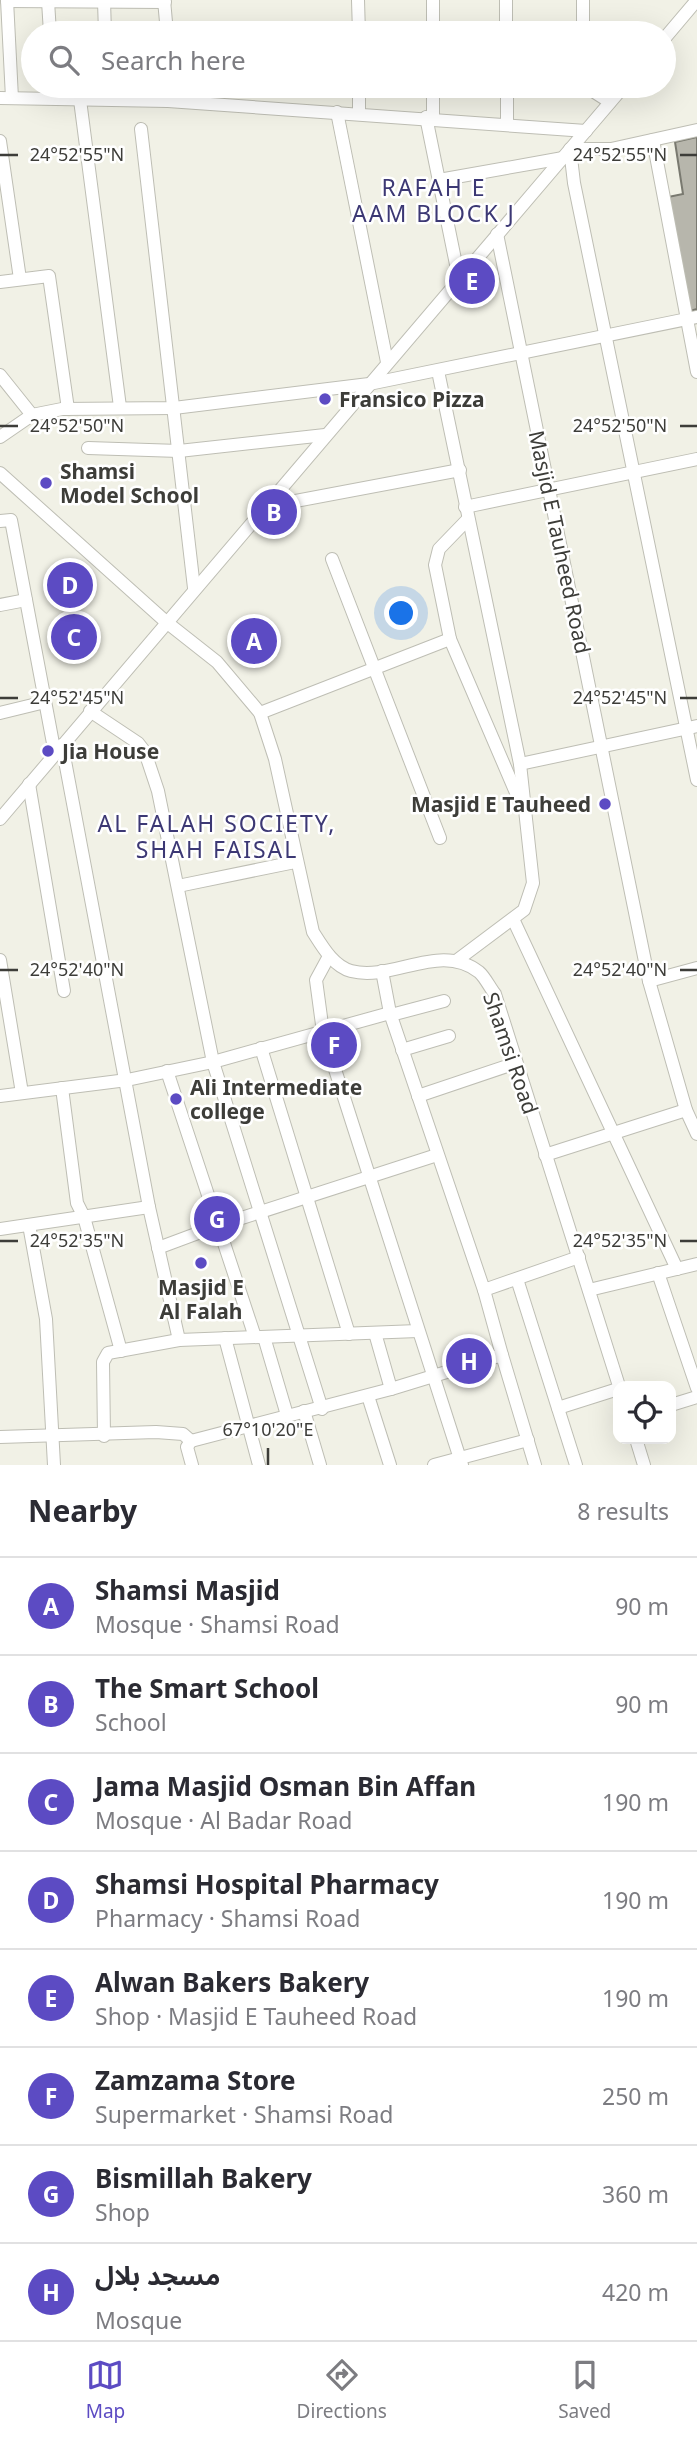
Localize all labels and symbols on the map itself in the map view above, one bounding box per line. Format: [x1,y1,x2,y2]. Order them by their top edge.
text: 24°52'55"N [30,142,124,166]
text: 24°52'55"N [573,142,667,166]
district label: RAFAH E AAM BLOCK J [352,171,516,229]
pin: E [449,255,495,307]
place label: Fransico Pizza [339,385,485,413]
marker: Fransico Pizza [317,391,333,407]
text: 24°52'50"N [30,413,124,437]
text: 24°52'50"N [573,413,667,437]
street label: Masjid E Tauheed Road [523,428,597,656]
place label: Shamsi Model School [60,457,199,509]
marker: Shamsi Model School [38,475,54,491]
pin: B [251,486,297,538]
pin: D [47,559,93,611]
your location [384,596,418,630]
pin: C [51,611,97,663]
pin: A [231,615,277,667]
text: 24°52'45"N [30,685,124,709]
text: 24°52'45"N [573,685,667,709]
place label: Jia House [60,737,159,765]
marker: Jia House [40,743,56,759]
place label: Masjid E Tauheed [411,790,591,818]
marker: Masjid E Tauheed [597,796,613,812]
district label: AL FALAH SOCIETY, SHAH FAISAL [98,807,336,865]
text: 24°52'40"N [30,957,124,981]
text: 24°52'40"N [573,957,667,981]
street label: Shamsi Road [477,988,545,1118]
pin: F [311,1019,357,1071]
place label: Ali Intermediate college [190,1073,362,1125]
marker: Ali Intermediate college [168,1091,184,1107]
pin: G [194,1193,240,1245]
text: 24°52'35"N [30,1228,124,1252]
text: 24°52'35"N [573,1228,667,1252]
marker: Masjid E Al Falah [193,1255,209,1271]
place label: Masjid E Al Falah [158,1273,244,1325]
pin: H [446,1335,492,1387]
text: 67°10'20"E [223,1417,313,1441]

